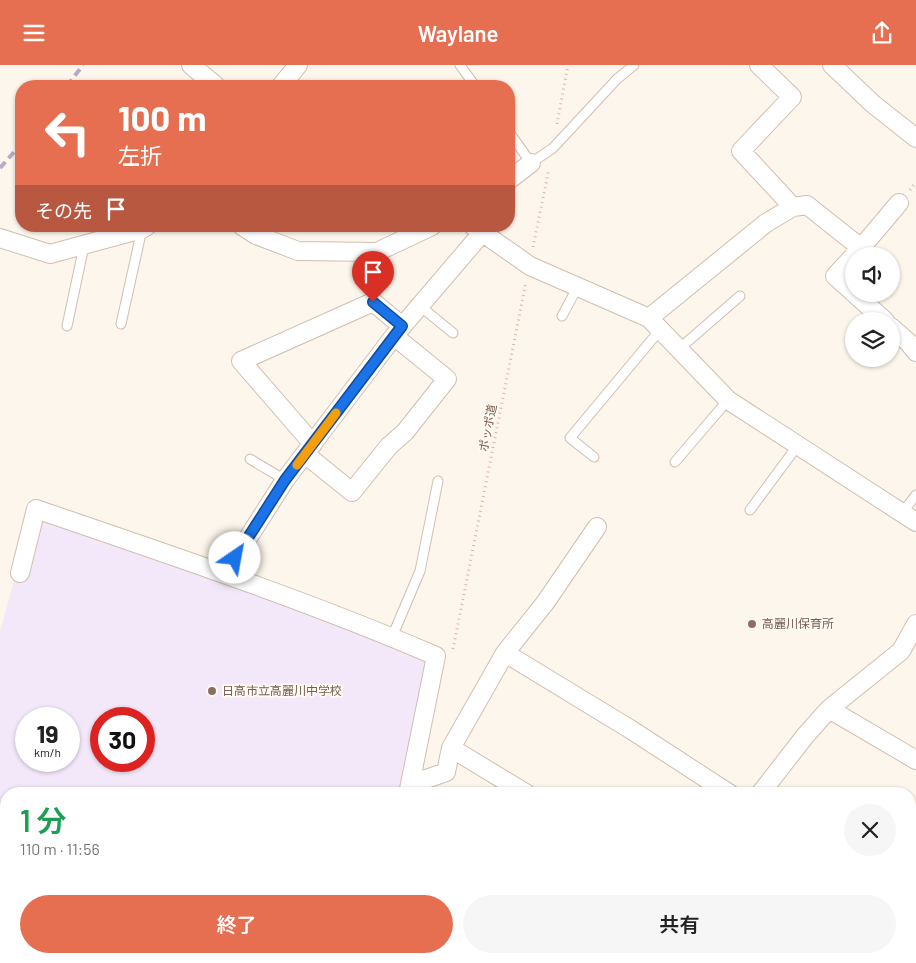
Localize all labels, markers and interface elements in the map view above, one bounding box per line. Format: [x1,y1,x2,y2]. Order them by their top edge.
icon: menu [20,19,48,47]
icon: share [868,19,896,47]
text: Waylane [418,20,498,46]
text: 100 m [118,96,207,138]
icon: left [35,100,100,165]
text: 左折 [118,142,162,168]
icon: arrive [102,195,130,223]
text: その先 [35,199,92,222]
map controls [845,247,900,367]
button: sound [845,247,900,302]
pin [352,251,394,302]
icon: arrive [359,258,387,286]
button: layers [845,312,900,367]
street label: ポッポ道 [476,403,498,453]
position arrow [208,531,260,583]
place label: 高麗川保育所 [762,616,834,630]
marker: 高麗川保育所 [746,618,758,630]
place label: 日高市立高麗川中学校 [222,683,342,697]
marker: 日高市立高麗川中学校 [206,685,218,697]
speed limit sign: 30 [90,707,155,772]
text: 19 [36,718,59,748]
text: km/h [34,745,61,759]
text: 1 分 [20,802,67,838]
button: close [844,804,896,856]
text: 110 m · 11:56 [20,839,100,858]
button: 終了 [20,895,453,953]
button: 共有 [463,895,896,953]

